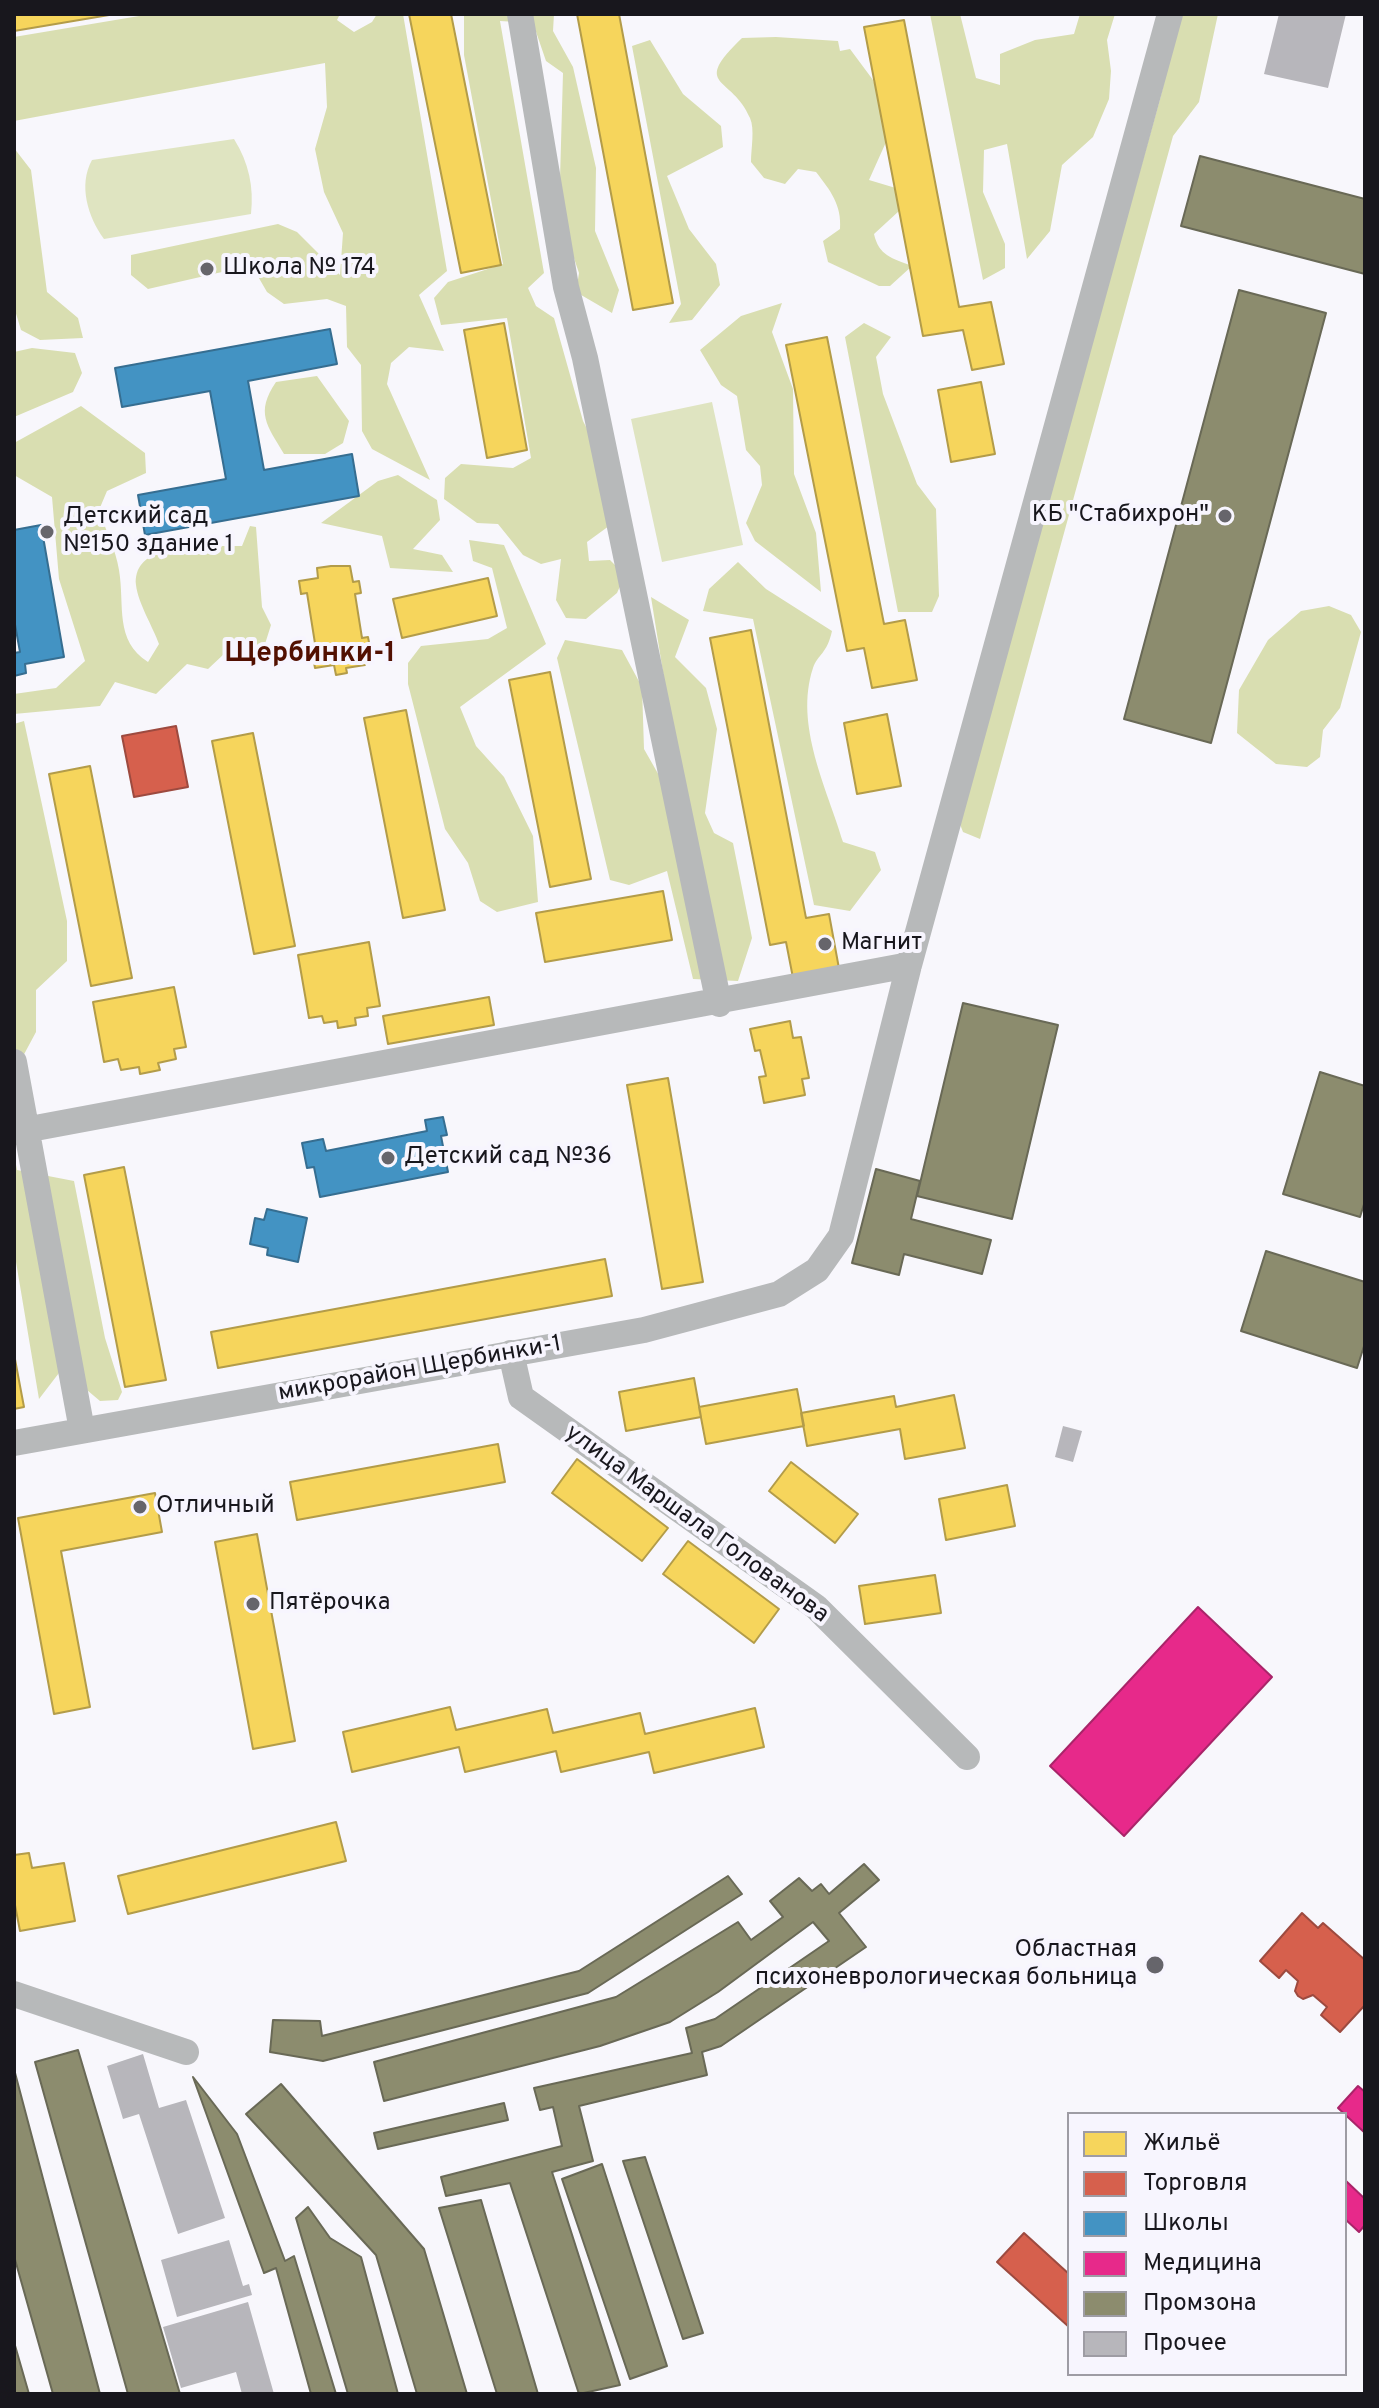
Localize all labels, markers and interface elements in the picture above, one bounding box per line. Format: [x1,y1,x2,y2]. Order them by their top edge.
place label: Школа № 174 [223,255,376,283]
marker: Школа № 174 [198,260,216,278]
place label: КБ "Стабихрон" [1032,502,1209,530]
place label: Детский сад №150 здание 1 [63,504,234,560]
marker: КБ "Стабихрон" [1216,507,1234,525]
marker: Детский сад №150 здание 1 [38,523,56,541]
district label: Щербинки-1 [224,638,396,672]
place label: Магнит [841,930,922,958]
marker: Магнит [816,935,834,953]
place label: Детский сад №36 [404,1144,612,1172]
marker: Детский сад №36 [379,1149,397,1167]
street label: микрорайон Щербинки-1 [276,1331,564,1409]
street label: улица Маршала Голованова [559,1420,833,1630]
place label: Отличный [156,1493,275,1521]
marker: Отличный [131,1498,149,1516]
place label: Пятёрочка [269,1590,390,1618]
marker: Пятёрочка [244,1595,262,1613]
place label: Областная психоневрологическая больница [755,1937,1137,1993]
marker: Областная психоневрологическая больница [1144,1954,1166,1976]
legend [1067,2112,1347,2376]
text: Жильё [1143,2129,1220,2159]
text: Торговля [1143,2169,1247,2199]
text: Школы [1143,2209,1229,2239]
text: Медицина [1143,2249,1262,2279]
text: Промзона [1143,2289,1256,2319]
text: Прочее [1143,2329,1227,2359]

